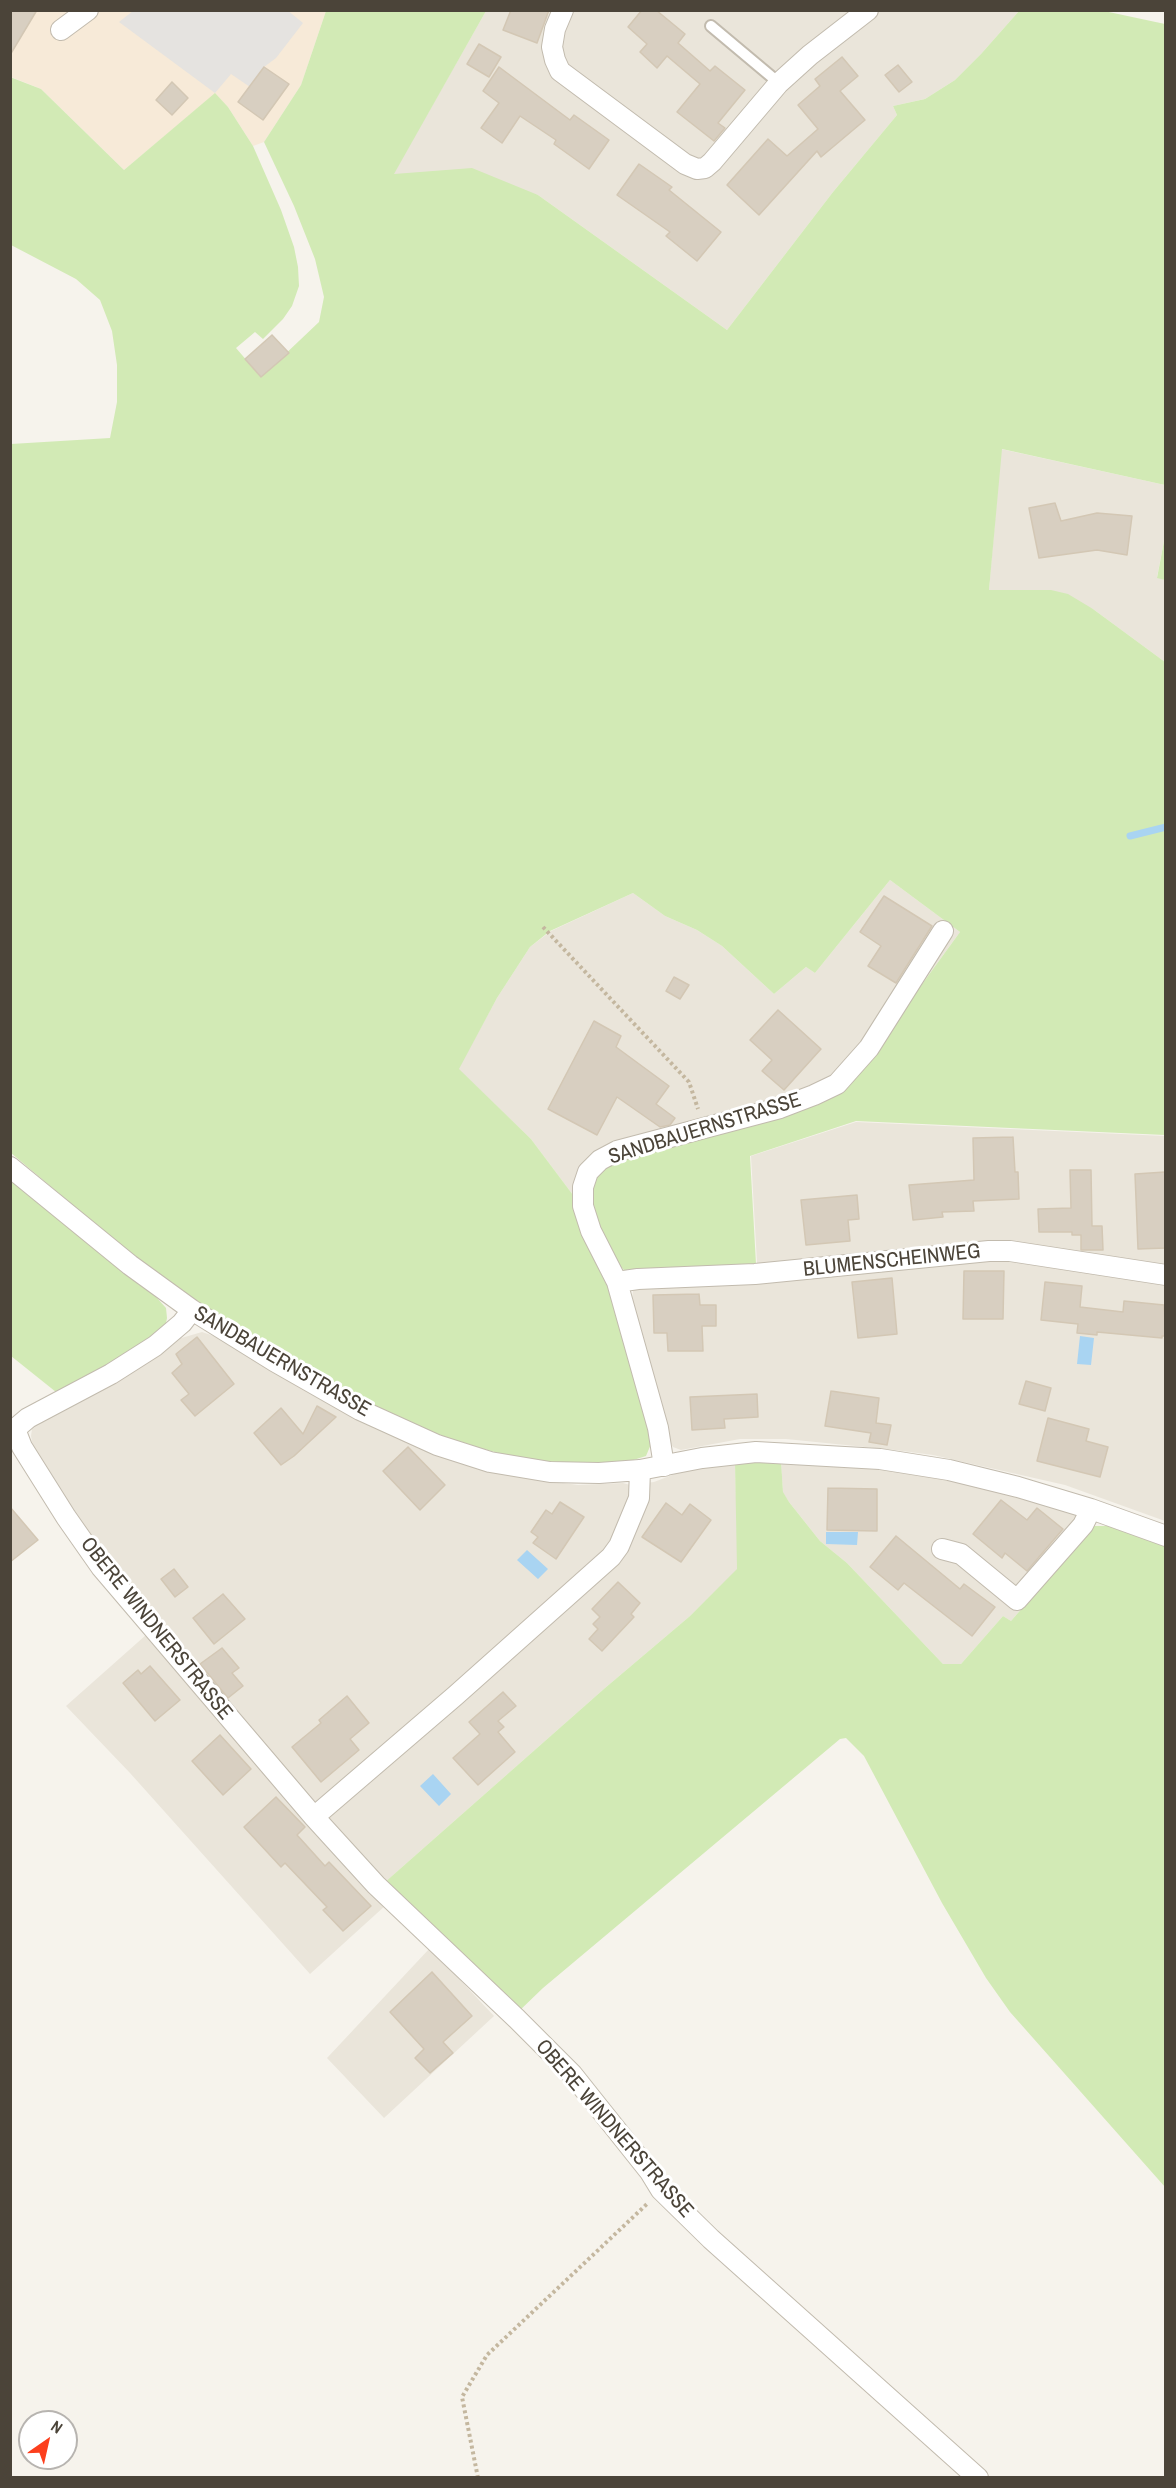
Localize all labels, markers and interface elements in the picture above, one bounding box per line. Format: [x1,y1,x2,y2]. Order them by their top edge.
street label: SANDBAUERNSTRASSE [606,1088,804,1170]
street label: BLUMENSCHEINWEG [802,1239,982,1283]
street label: SANDBAUERNSTRASSE [189,1301,375,1423]
street label: OBERE WINDNERSTRASSE [75,1533,237,1725]
street label: OBERE WINDNERSTRASSE [530,2035,698,2223]
north arrow [18,2410,78,2470]
text: N [47,2415,67,2439]

